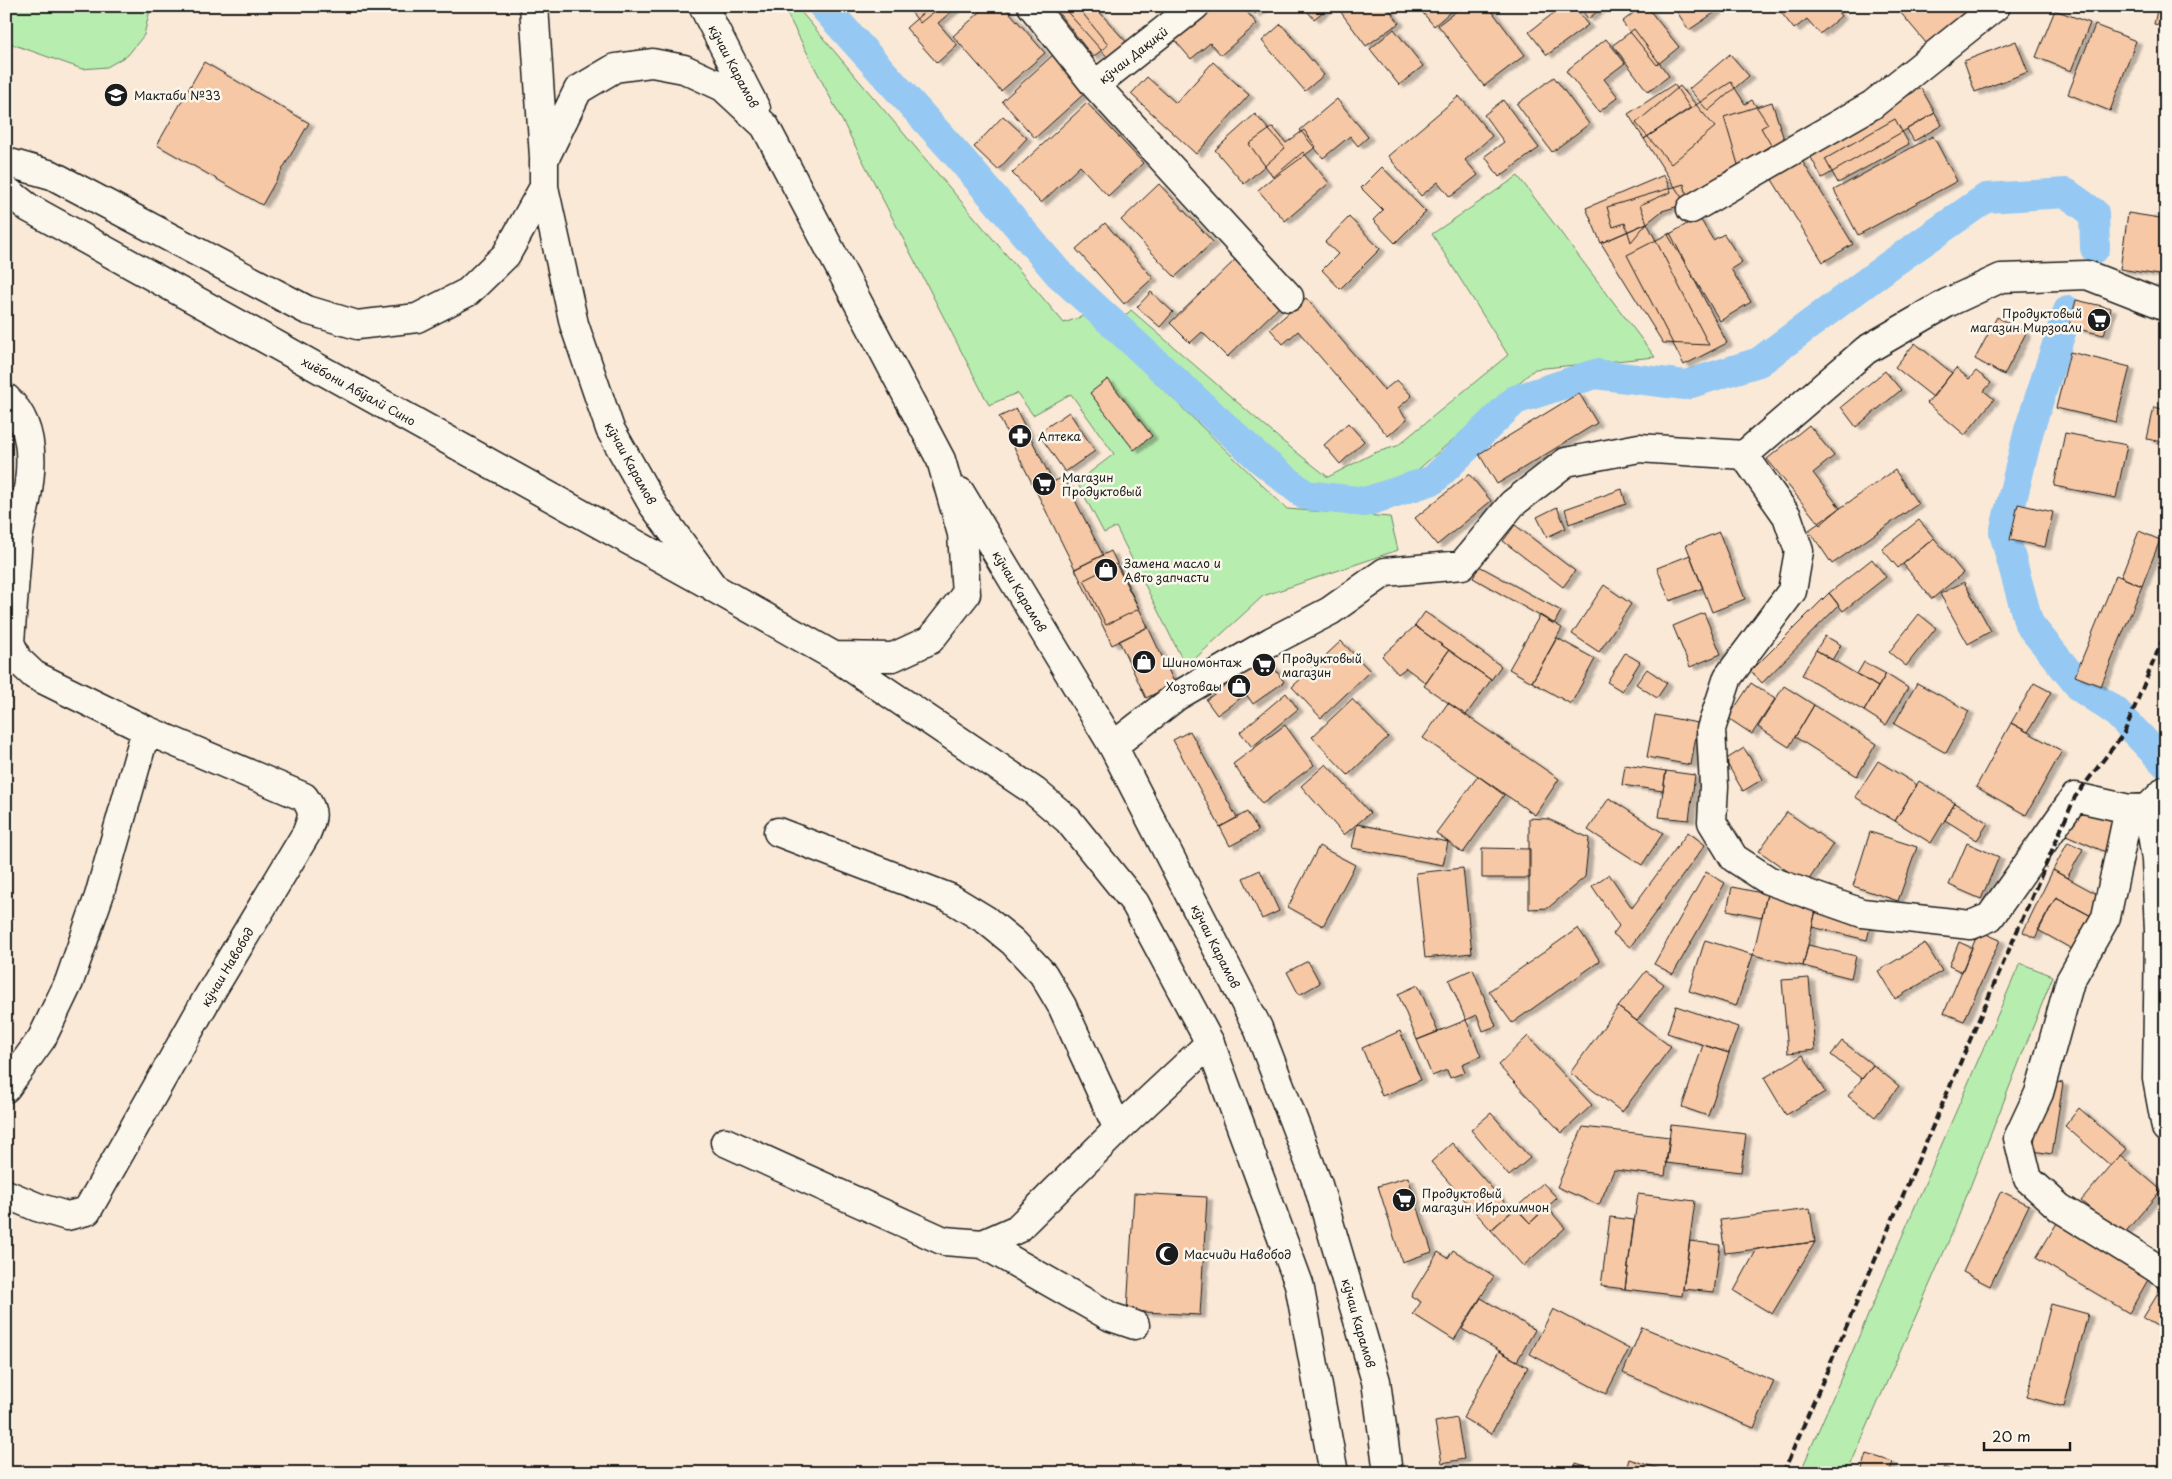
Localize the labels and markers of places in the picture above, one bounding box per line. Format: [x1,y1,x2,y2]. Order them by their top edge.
school or university icon: Мактаби №33 [103,82,129,108]
place label: Мактаби №33 [134,86,221,104]
place label: Продуктовый магазин Мирзоали [1970,304,2082,336]
supermarket icon: Продуктовый магазин Мирзоали [2086,307,2112,333]
pharmacy icon: Аптека [1007,423,1033,449]
place label: Аптека [1038,427,1082,445]
place label: Магазин Продуктовый [1062,468,1142,500]
supermarket icon: Магазин Продуктовый [1031,471,1057,497]
place label: Замена масло и Авто запчасти [1124,554,1221,586]
shop icon: Замена масло и Авто запчасти [1093,557,1119,583]
shop icon: Шиномонтаж [1131,649,1157,675]
place label: Продуктовый магазин [1282,649,1362,681]
supermarket icon: Продуктовый магазин [1251,652,1277,678]
place label: Шиномонтаж [1162,653,1242,671]
shop icon: Хозтоваы [1226,673,1252,699]
place label: Хозтоваы [1166,677,1222,695]
place label: Продуктовый магазин Иброхимчон [1422,1184,1549,1216]
supermarket icon: Продуктовый магазин Иброхимчон [1391,1187,1417,1213]
mosque icon: Масчиди Навобод [1154,1241,1180,1267]
place label: Масчиди Навобод [1184,1245,1291,1263]

